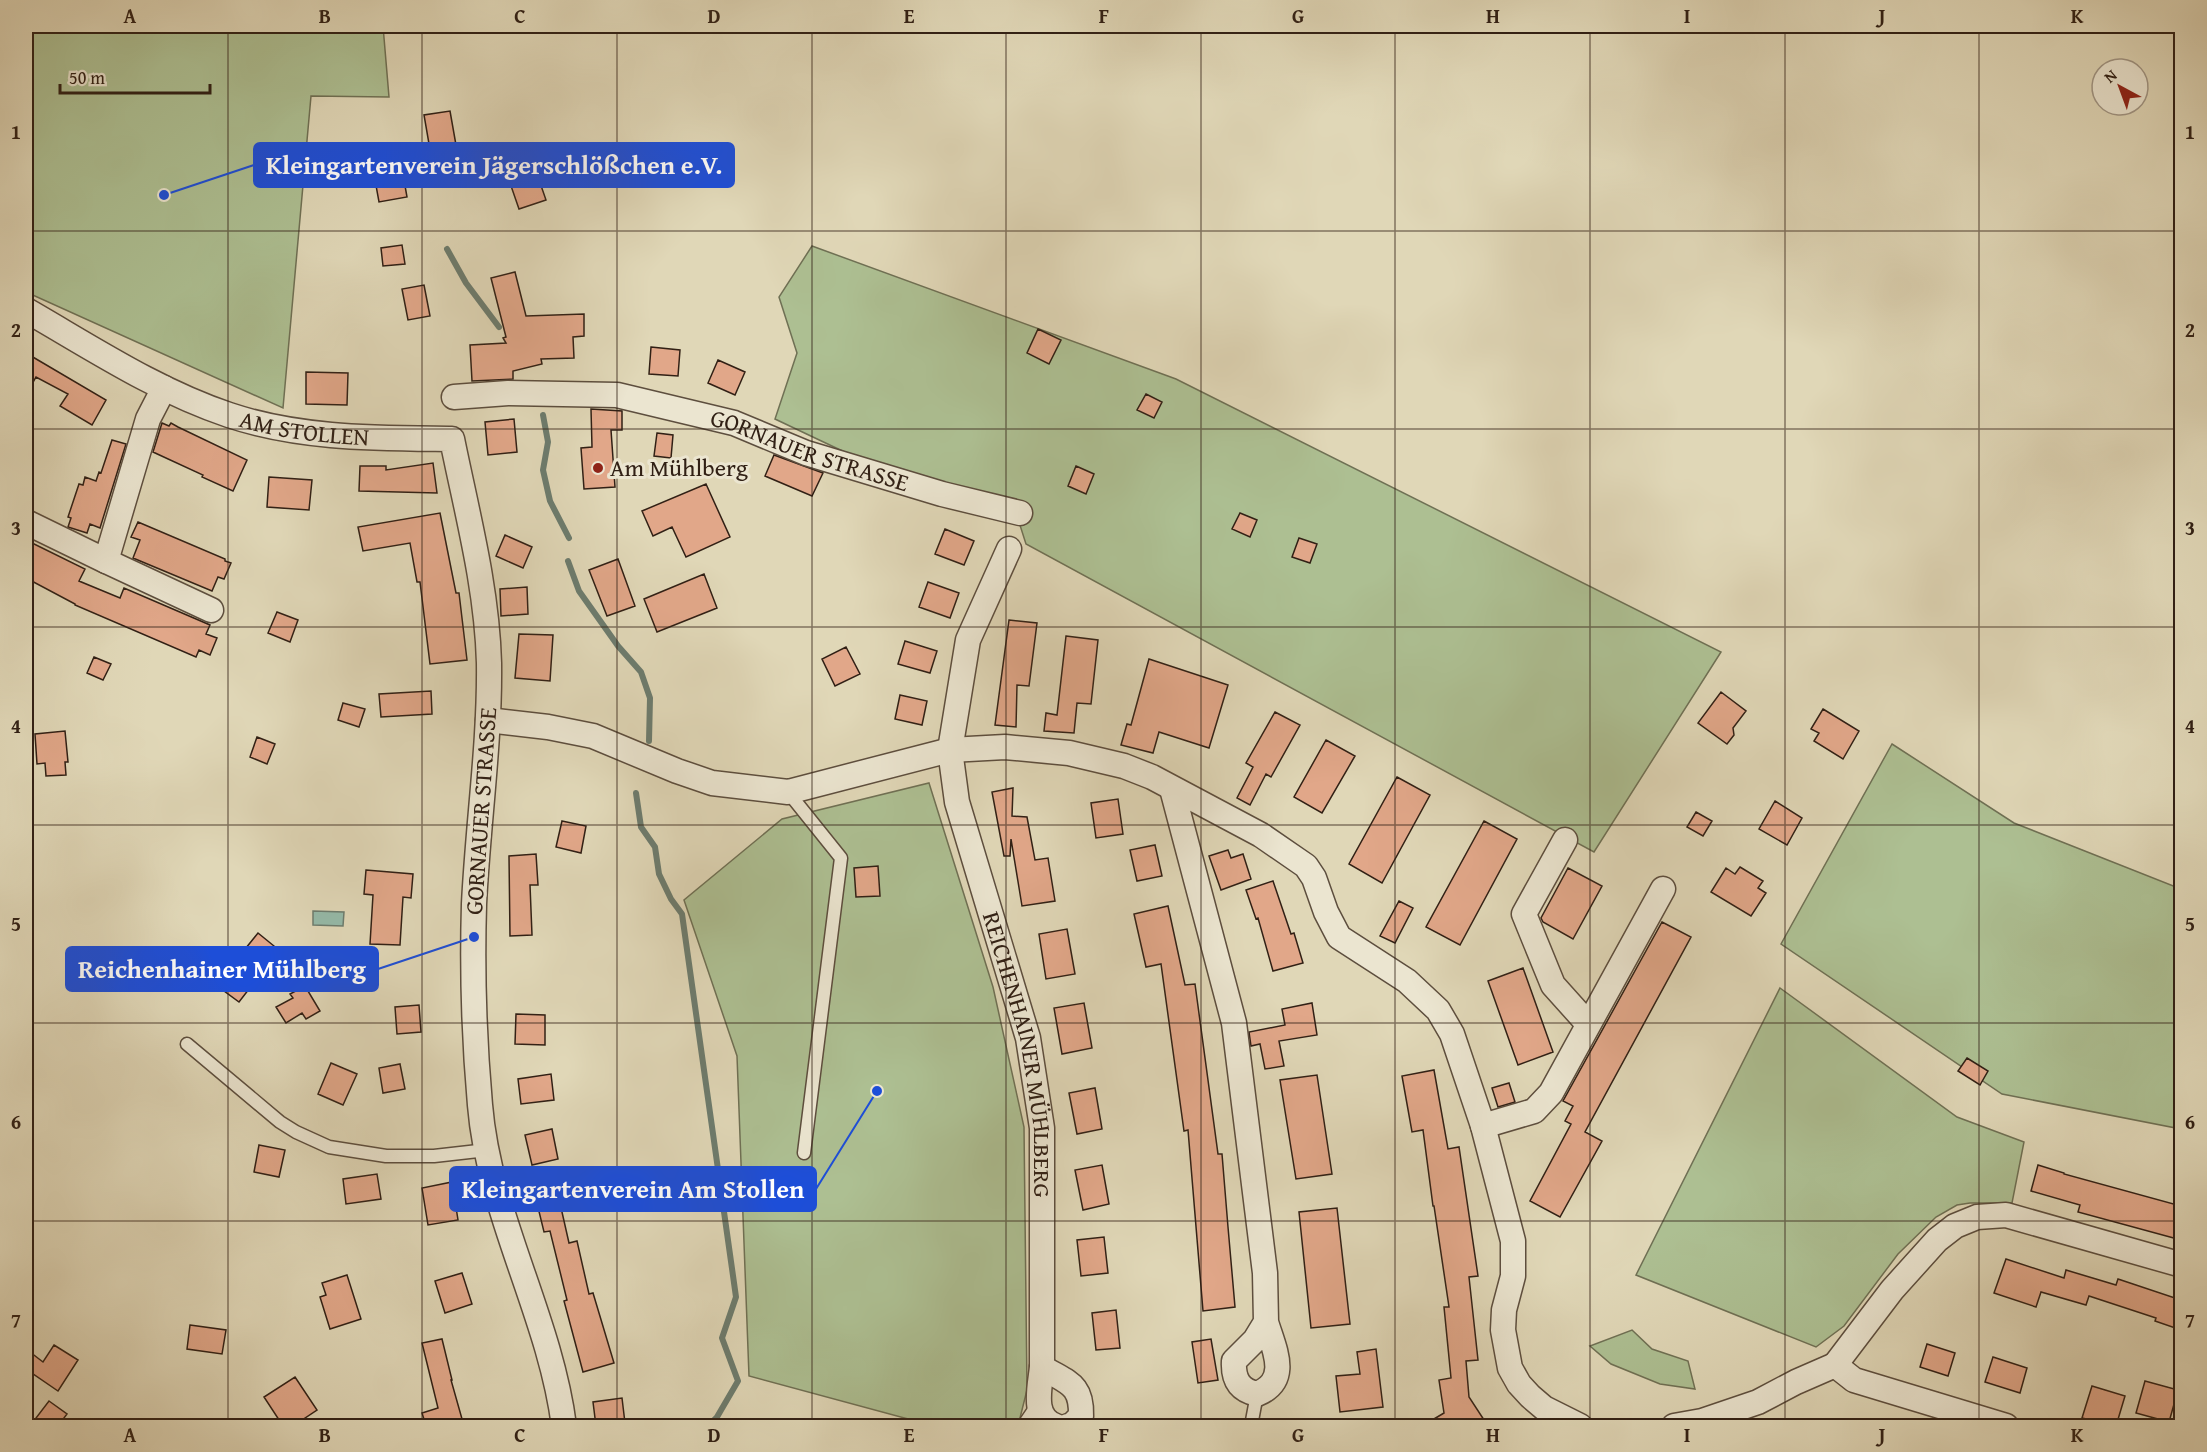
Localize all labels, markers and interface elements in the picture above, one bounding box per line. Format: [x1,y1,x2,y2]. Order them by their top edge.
text: A [124,1,137,30]
text: B [319,1,331,30]
text: C [514,1,526,30]
text: D [707,1,721,30]
text: E [904,1,915,30]
text: F [1099,1,1109,30]
text: G [1292,1,1304,30]
text: H [1486,1,1500,30]
text: I [1684,1,1690,30]
text: J [1876,1,1886,30]
text: K [2071,1,2084,30]
scale bar [60,57,210,95]
north arrow [2090,57,2150,117]
text: N [2098,63,2122,88]
text: 50 m [69,64,105,91]
text: 1 [11,117,21,146]
text: 1 [2185,117,2195,146]
callout: Kleingartenverein Jägerschlößchen e.V. [254,143,734,187]
text: Kleingartenverein Jägerschlößchen e.V. [266,145,722,184]
text: 2 [11,315,21,344]
text: 2 [2185,315,2195,344]
street label: GORNAUER STRASSE [707,400,913,500]
street label: AM STOLLEN [236,401,370,454]
place label: Am Mühlberg [610,450,748,485]
marker: Am Mühlberg [591,461,605,475]
text: 3 [11,513,21,542]
text: 3 [2185,513,2195,542]
street label: GORNAUER STRASSE [456,706,505,916]
text: 4 [11,711,21,740]
text: 4 [2185,711,2195,740]
street label: REICHENHAINER MÜHLBERG [974,907,1060,1198]
text: 5 [11,909,21,938]
text: 5 [2185,909,2195,938]
callout: Reichenhainer Mühlberg [66,947,378,991]
text: Reichenhainer Mühlberg [78,949,366,988]
text: 6 [11,1107,21,1136]
text: 6 [2185,1107,2195,1136]
callout: Kleingartenverein Am Stollen [450,1167,816,1211]
text: Kleingartenverein Am Stollen [462,1169,805,1208]
text: 7 [11,1305,21,1334]
text: 7 [2185,1305,2195,1334]
text: A [124,1420,137,1449]
text: B [319,1420,331,1449]
text: C [514,1420,526,1449]
text: D [707,1420,721,1449]
text: E [904,1420,915,1449]
text: F [1099,1420,1109,1449]
text: G [1292,1420,1304,1449]
text: H [1486,1420,1500,1449]
text: I [1684,1420,1690,1449]
text: J [1876,1420,1886,1449]
text: K [2071,1420,2084,1449]

